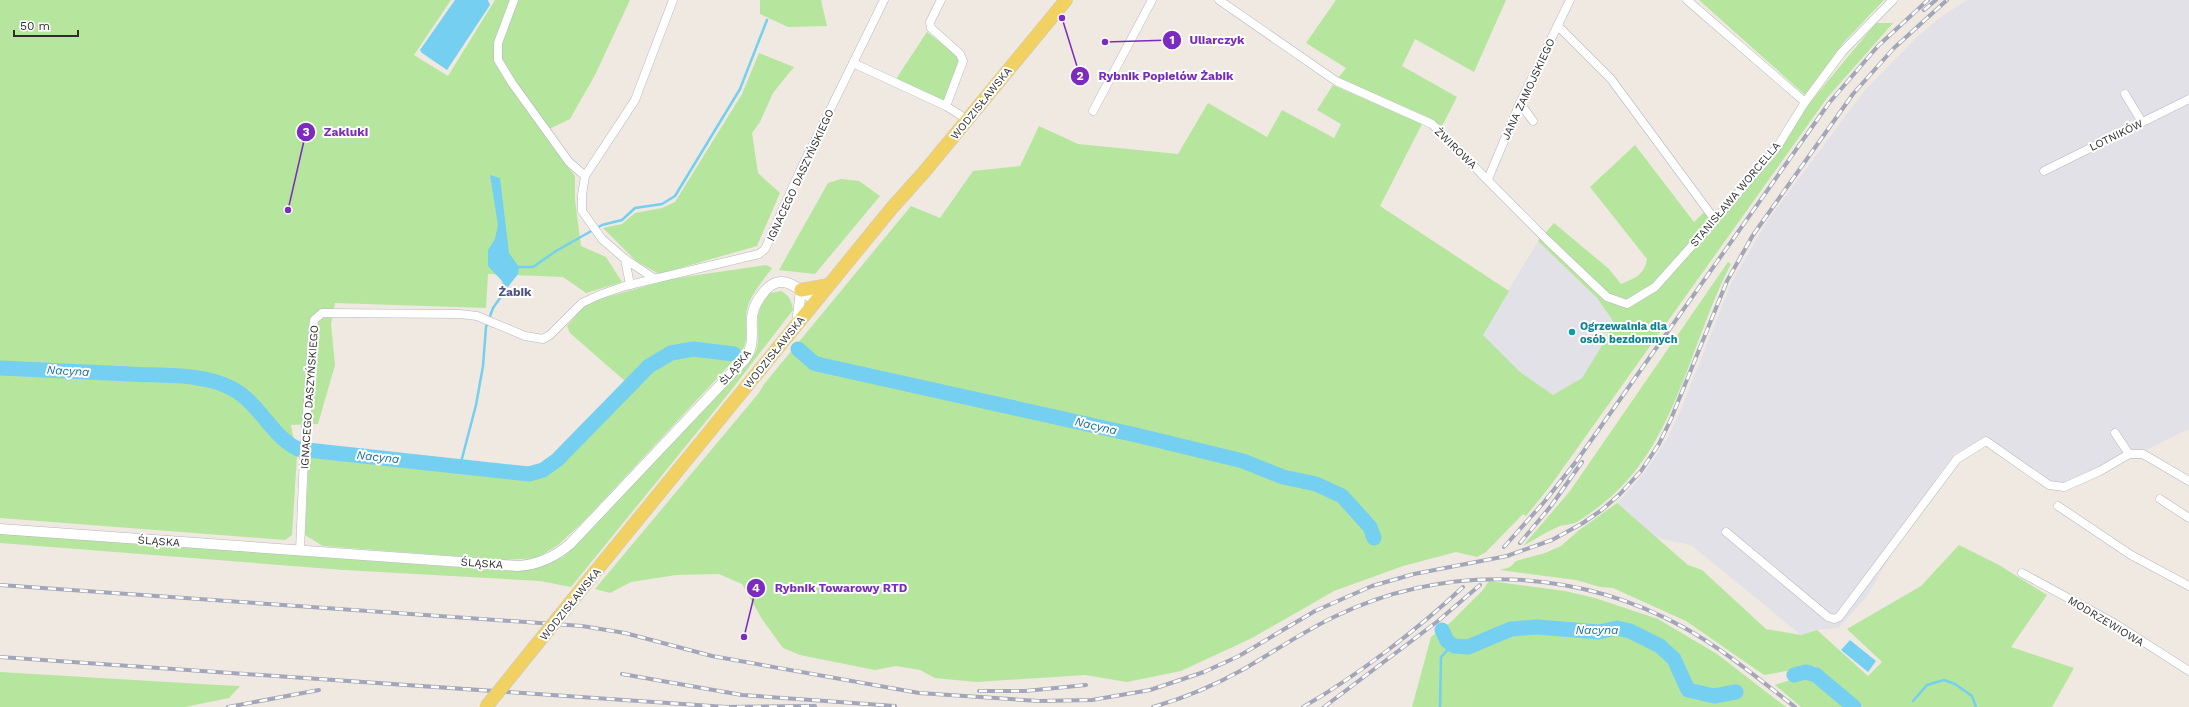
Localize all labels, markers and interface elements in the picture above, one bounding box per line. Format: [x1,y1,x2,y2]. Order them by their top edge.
scale bar [14,12,78,38]
text: 50 m [20,19,50,33]
callout: Uliarczyk [1162,28,1253,52]
text: 1 [1169,33,1175,47]
text: Uliarczyk [1189,33,1245,47]
street label: JANA ZAMOJSKIEGO [1499,36,1558,142]
street label: WODZISŁAWSKA [948,64,1015,142]
callout: Rybnik Popielów Żabik [1070,64,1242,88]
text: 2 [1076,69,1084,83]
text: Rybnik Popielów Żabik [1099,69,1234,83]
street label: IGNACEGO DASZYŃSKIEGO [763,107,837,243]
street label: LOTNIKÓW [2087,116,2145,154]
callout: Zakluki [296,120,377,144]
street label: ŻWIROWA [1432,124,1480,172]
text: 3 [302,125,310,139]
text: Zakluki [324,125,368,139]
street label: STANISŁAWA WORCELLA [1688,139,1783,249]
district label: Żabik [498,285,532,299]
street label: WODZISŁAWSKA [741,313,808,391]
place label: Ogrzewalnia dla osób bezdomnych [1580,320,1678,346]
street label: IGNACEGO DASZYŃSKIEGO [297,325,321,469]
marker: Ogrzewalnia dla osób bezdomnych [1567,327,1577,337]
street label: ŚLĄSKA [716,346,754,388]
water label: Nacyna [46,363,90,379]
water label: Nacyna [1074,414,1119,438]
water label: Nacyna [356,448,401,466]
street label: ŚLĄSKA [137,533,181,549]
street label: ŚLĄSKA [460,555,504,571]
street label: WODZISŁAWSKA [537,565,604,643]
callout: Rybnik Towarowy RTD [746,576,916,600]
text: 4 [752,581,760,595]
text: Rybnik Towarowy RTD [775,581,908,595]
street label: MODRZEWIOWA [2065,594,2146,649]
water label: Nacyna [1576,623,1619,637]

